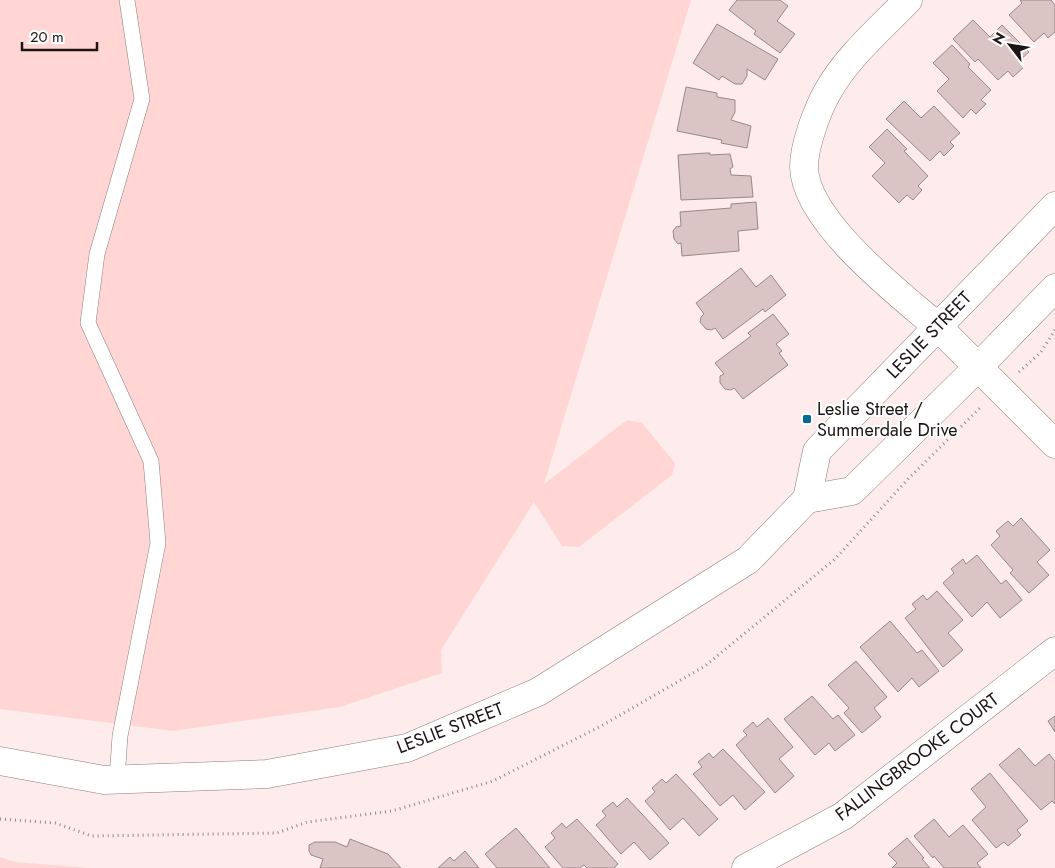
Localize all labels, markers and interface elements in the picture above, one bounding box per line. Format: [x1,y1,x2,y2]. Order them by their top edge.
scale bar [22,20,98,52]
north arrow [985,20,1035,70]
text: 20 m [30,26,64,48]
text: N [987,28,1010,48]
street label: LESLIE STREET [881,285,978,384]
place label: Leslie Street / Summerdale Drive [817,396,958,443]
marker: Leslie Street / Summerdale Drive [801,413,813,425]
street label: FALLINGBROOKE COURT [830,687,1005,827]
street label: LESLIE STREET [393,696,508,760]

